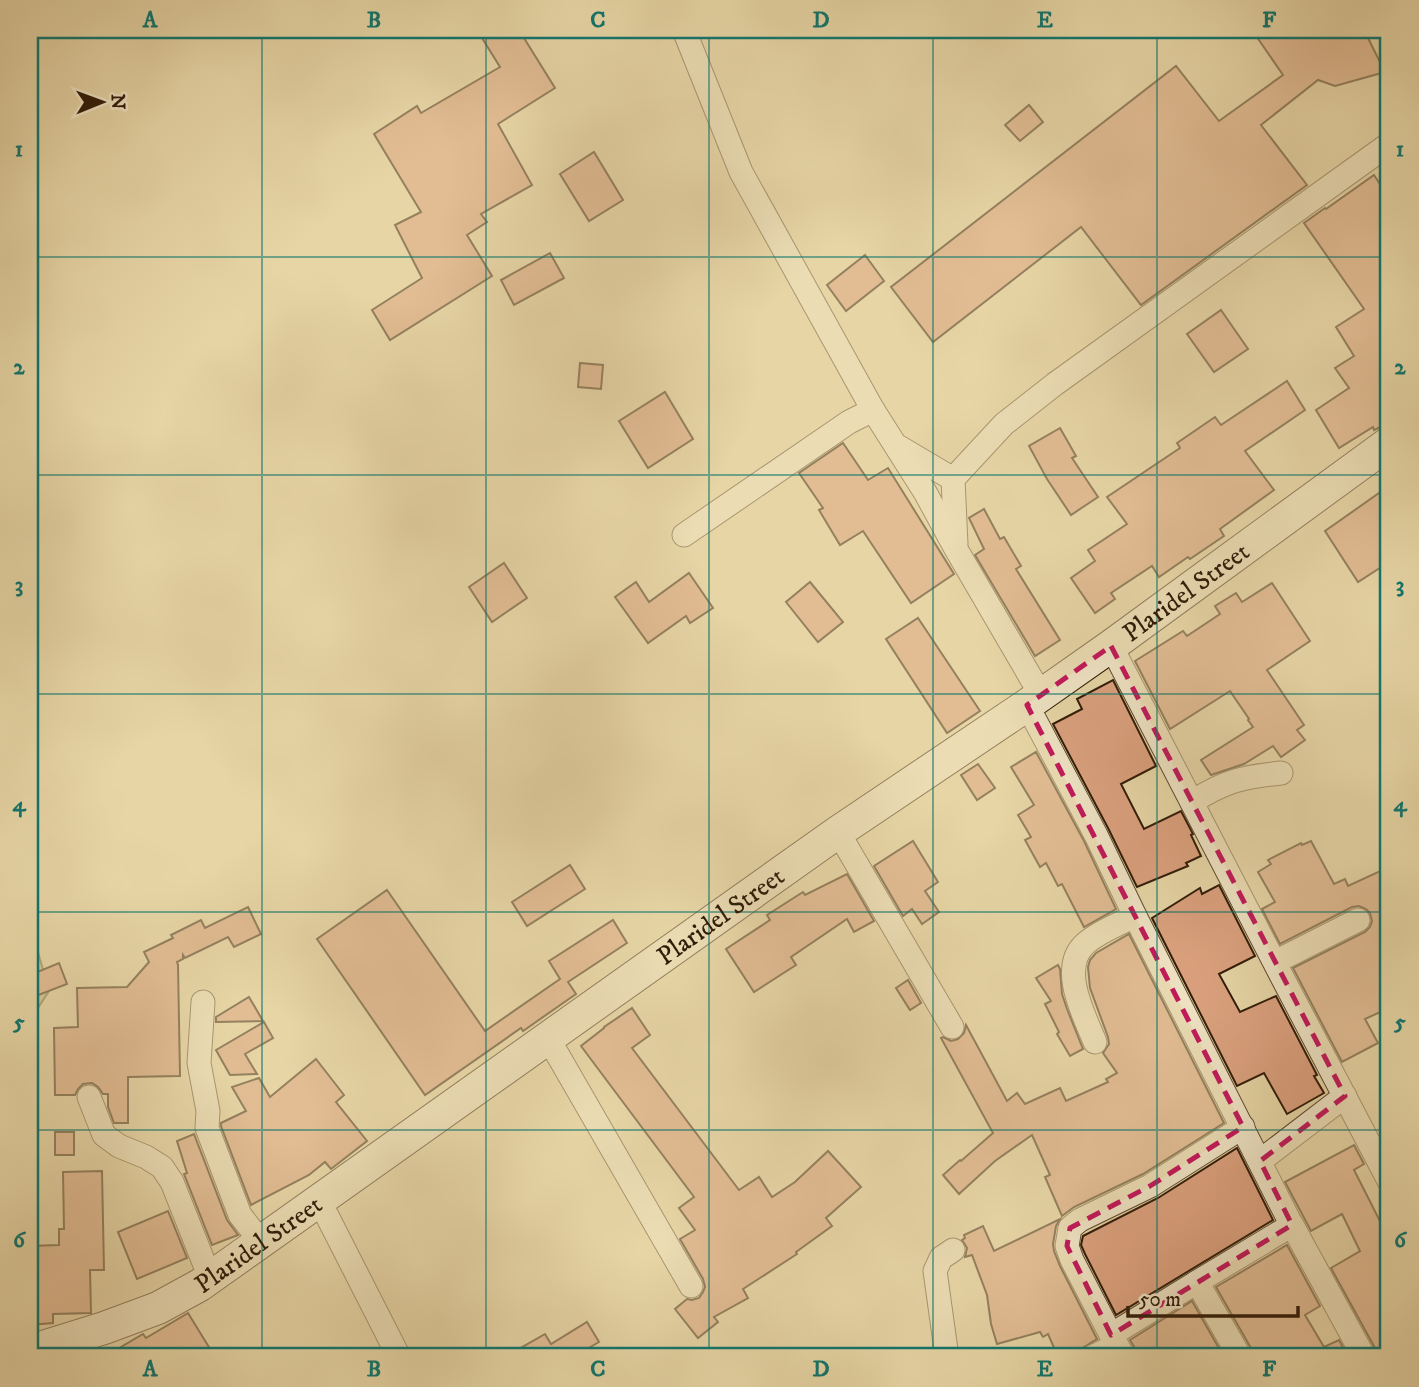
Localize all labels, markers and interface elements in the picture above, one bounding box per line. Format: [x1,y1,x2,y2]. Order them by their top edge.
text: A [142,6,159,35]
text: B [367,6,381,35]
text: C [590,6,606,35]
text: D [812,6,830,35]
text: E [1037,6,1053,35]
text: F [1262,6,1277,35]
north arrow [66,66,136,136]
text: N [106,94,129,110]
text: 1 [15,135,23,164]
text: 1 [1396,135,1404,164]
text: 2 [13,353,25,382]
text: 2 [1394,353,1406,382]
street label: Plaridel Street [1116,536,1256,650]
text: 3 [15,571,23,600]
text: 3 [1396,571,1404,600]
text: 4 [12,790,27,819]
text: 4 [1393,790,1408,819]
street label: Plaridel Street [651,860,791,973]
text: 5 [12,1008,25,1037]
text: 5 [1393,1008,1406,1037]
street label: Plaridel Street [189,1189,329,1302]
text: 6 [13,1226,27,1255]
text: 6 [1394,1226,1408,1255]
scale bar [1128,1275,1298,1319]
text: 50 m [1139,1287,1181,1313]
text: A [142,1355,159,1384]
text: B [367,1355,381,1384]
text: C [590,1355,606,1384]
text: D [812,1355,830,1384]
text: E [1037,1355,1053,1384]
text: F [1262,1355,1277,1384]

